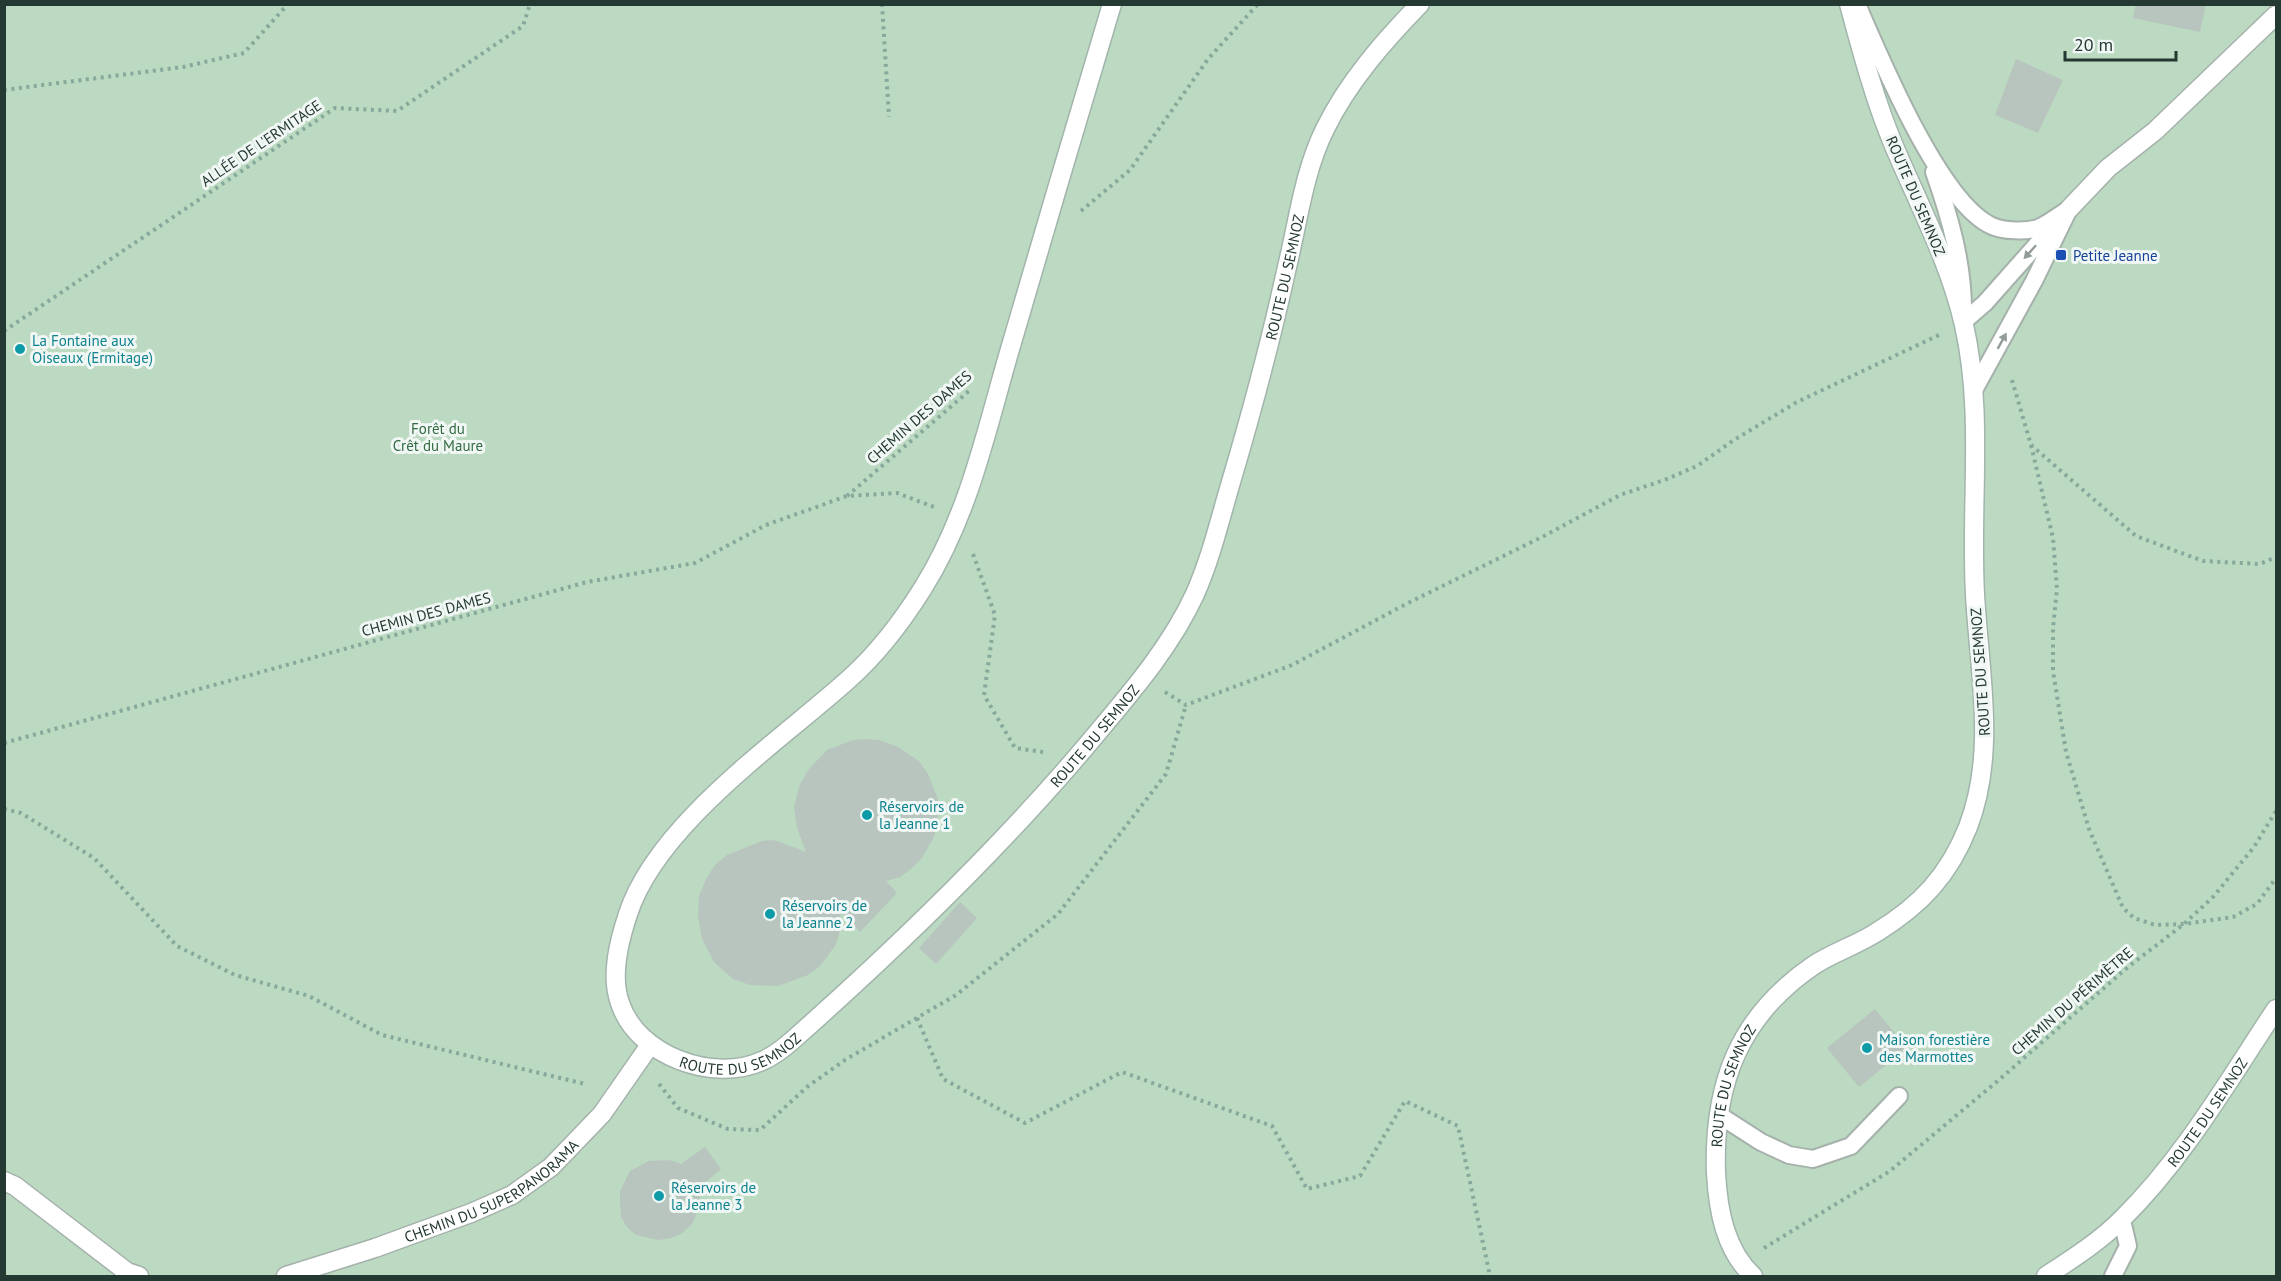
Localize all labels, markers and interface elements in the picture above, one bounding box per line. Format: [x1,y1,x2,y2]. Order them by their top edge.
scale bar [2065,24,2176,62]
text: 20 m [2074,33,2113,56]
street label: ALLÉE DE L'ERMITAGE [197,96,325,190]
street label: ROUTE DU SEMNOZ [1882,133,1950,259]
street label: ROUTE DU SEMNOZ [1261,212,1308,342]
one-way arrow [2024,244,2037,259]
place label: Petite Jeanne [2073,246,2158,265]
marker: Petite Jeanne [2054,248,2068,262]
place label: La Fontaine aux Oiseaux (Ermitage) [32,331,153,367]
one-way arrow [1997,332,2007,349]
marker: La Fontaine aux Oiseaux (Ermitage) [13,342,27,356]
street label: CHEMIN DES DAMES [863,366,975,468]
park label: Forêt du Crêt du Maure [393,419,483,455]
street label: CHEMIN DES DAMES [359,588,493,640]
street label: ROUTE DU SEMNOZ [1966,607,1994,737]
street label: ROUTE DU SEMNOZ [1046,681,1143,791]
place label: Réservoirs de la Jeanne 1 [879,797,964,833]
marker: Réservoirs de la Jeanne 1 [860,808,874,822]
place label: Réservoirs de la Jeanne 2 [782,896,867,932]
marker: Réservoirs de la Jeanne 2 [763,907,777,921]
street label: CHEMIN DU PÉRIMÈTRE [2007,943,2137,1059]
street label: ROUTE DU SEMNOZ [1706,1021,1760,1148]
street label: ROUTE DU SEMNOZ [677,1028,804,1078]
place label: Maison forestière des Marmottes [1879,1030,1990,1066]
marker: Maison forestière des Marmottes [1860,1041,1874,1055]
street label: ROUTE DU SEMNOZ [2163,1054,2251,1171]
street label: CHEMIN DU SUPERPANORAMA [401,1135,582,1246]
place label: Réservoirs de la Jeanne 3 [671,1178,756,1214]
marker: Réservoirs de la Jeanne 3 [652,1189,666,1203]

